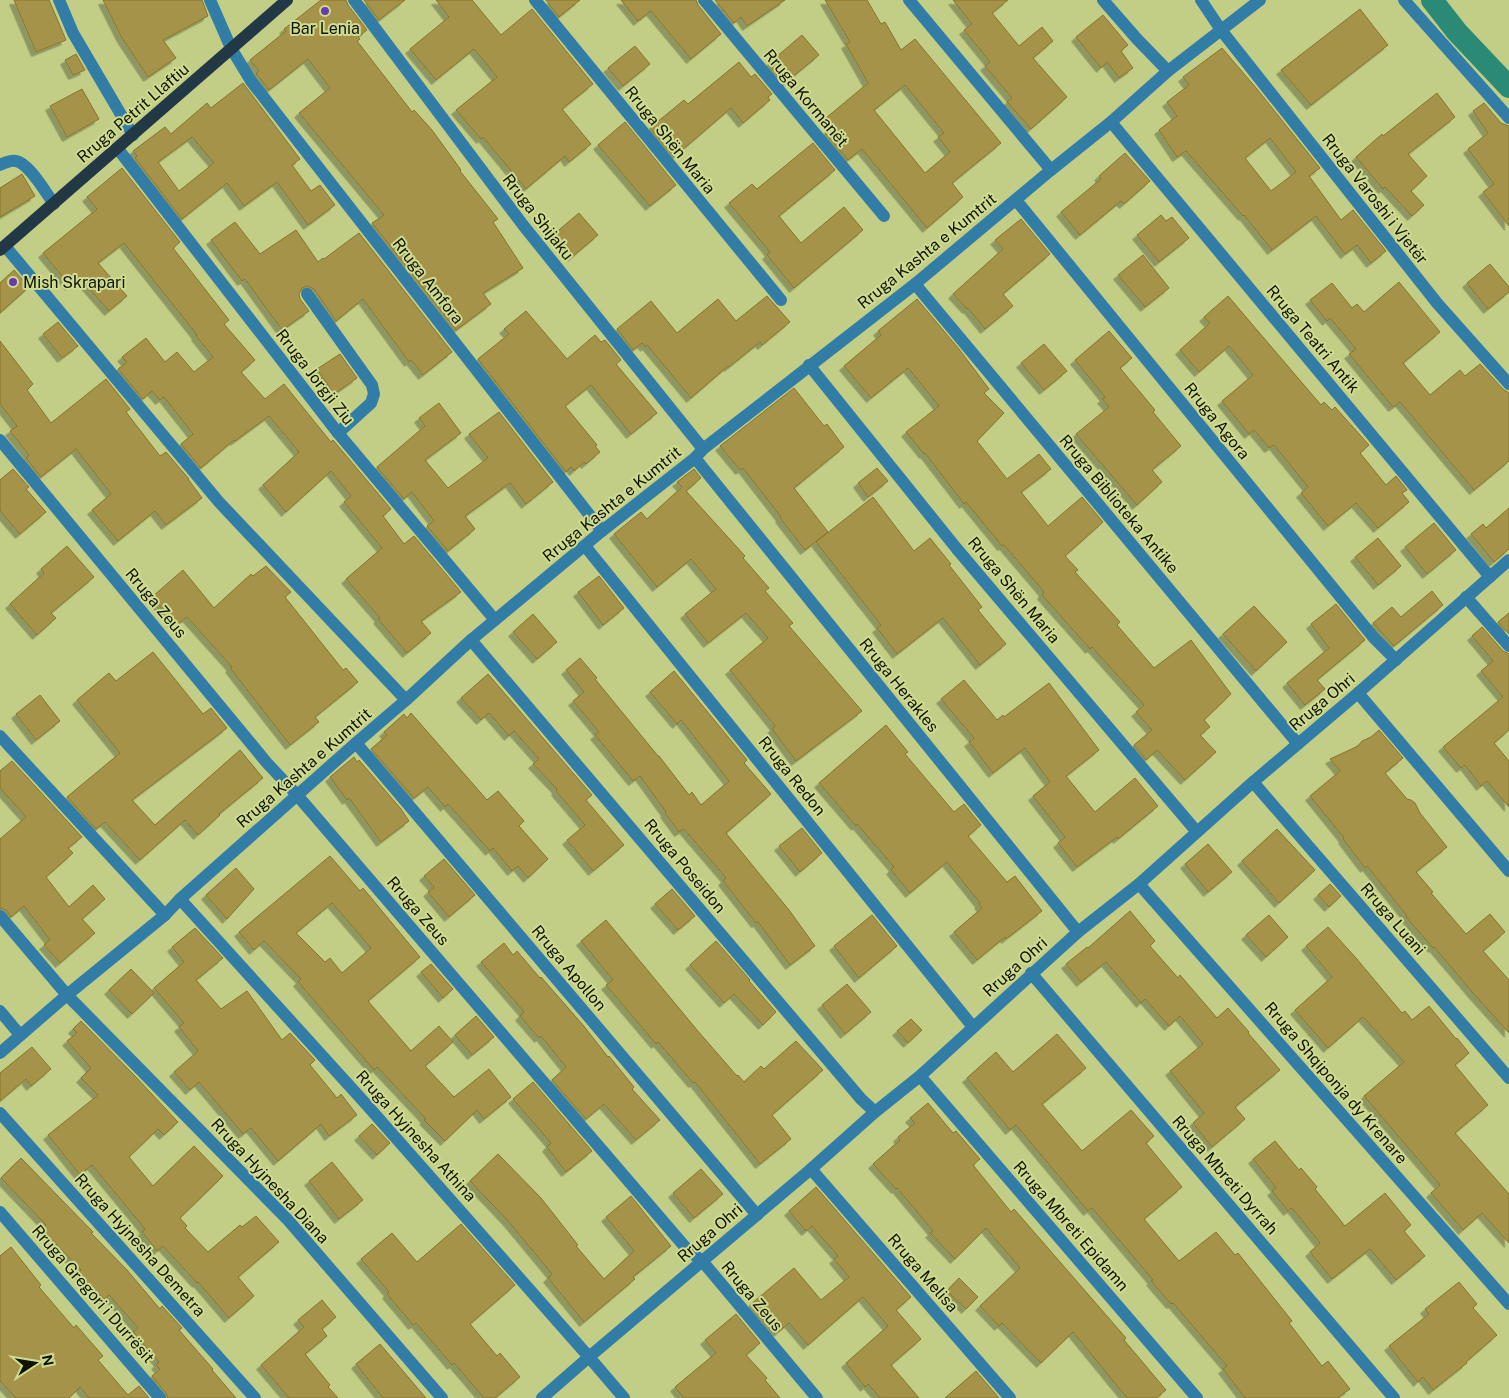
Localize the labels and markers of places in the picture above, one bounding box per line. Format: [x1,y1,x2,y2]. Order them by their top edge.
marker: Bar Lenia [319,5,331,17]
place label: Bar Lenia [290,19,360,38]
place label: Mish Skrapari [23,273,125,292]
marker: Mish Skrapari [7,276,19,288]

